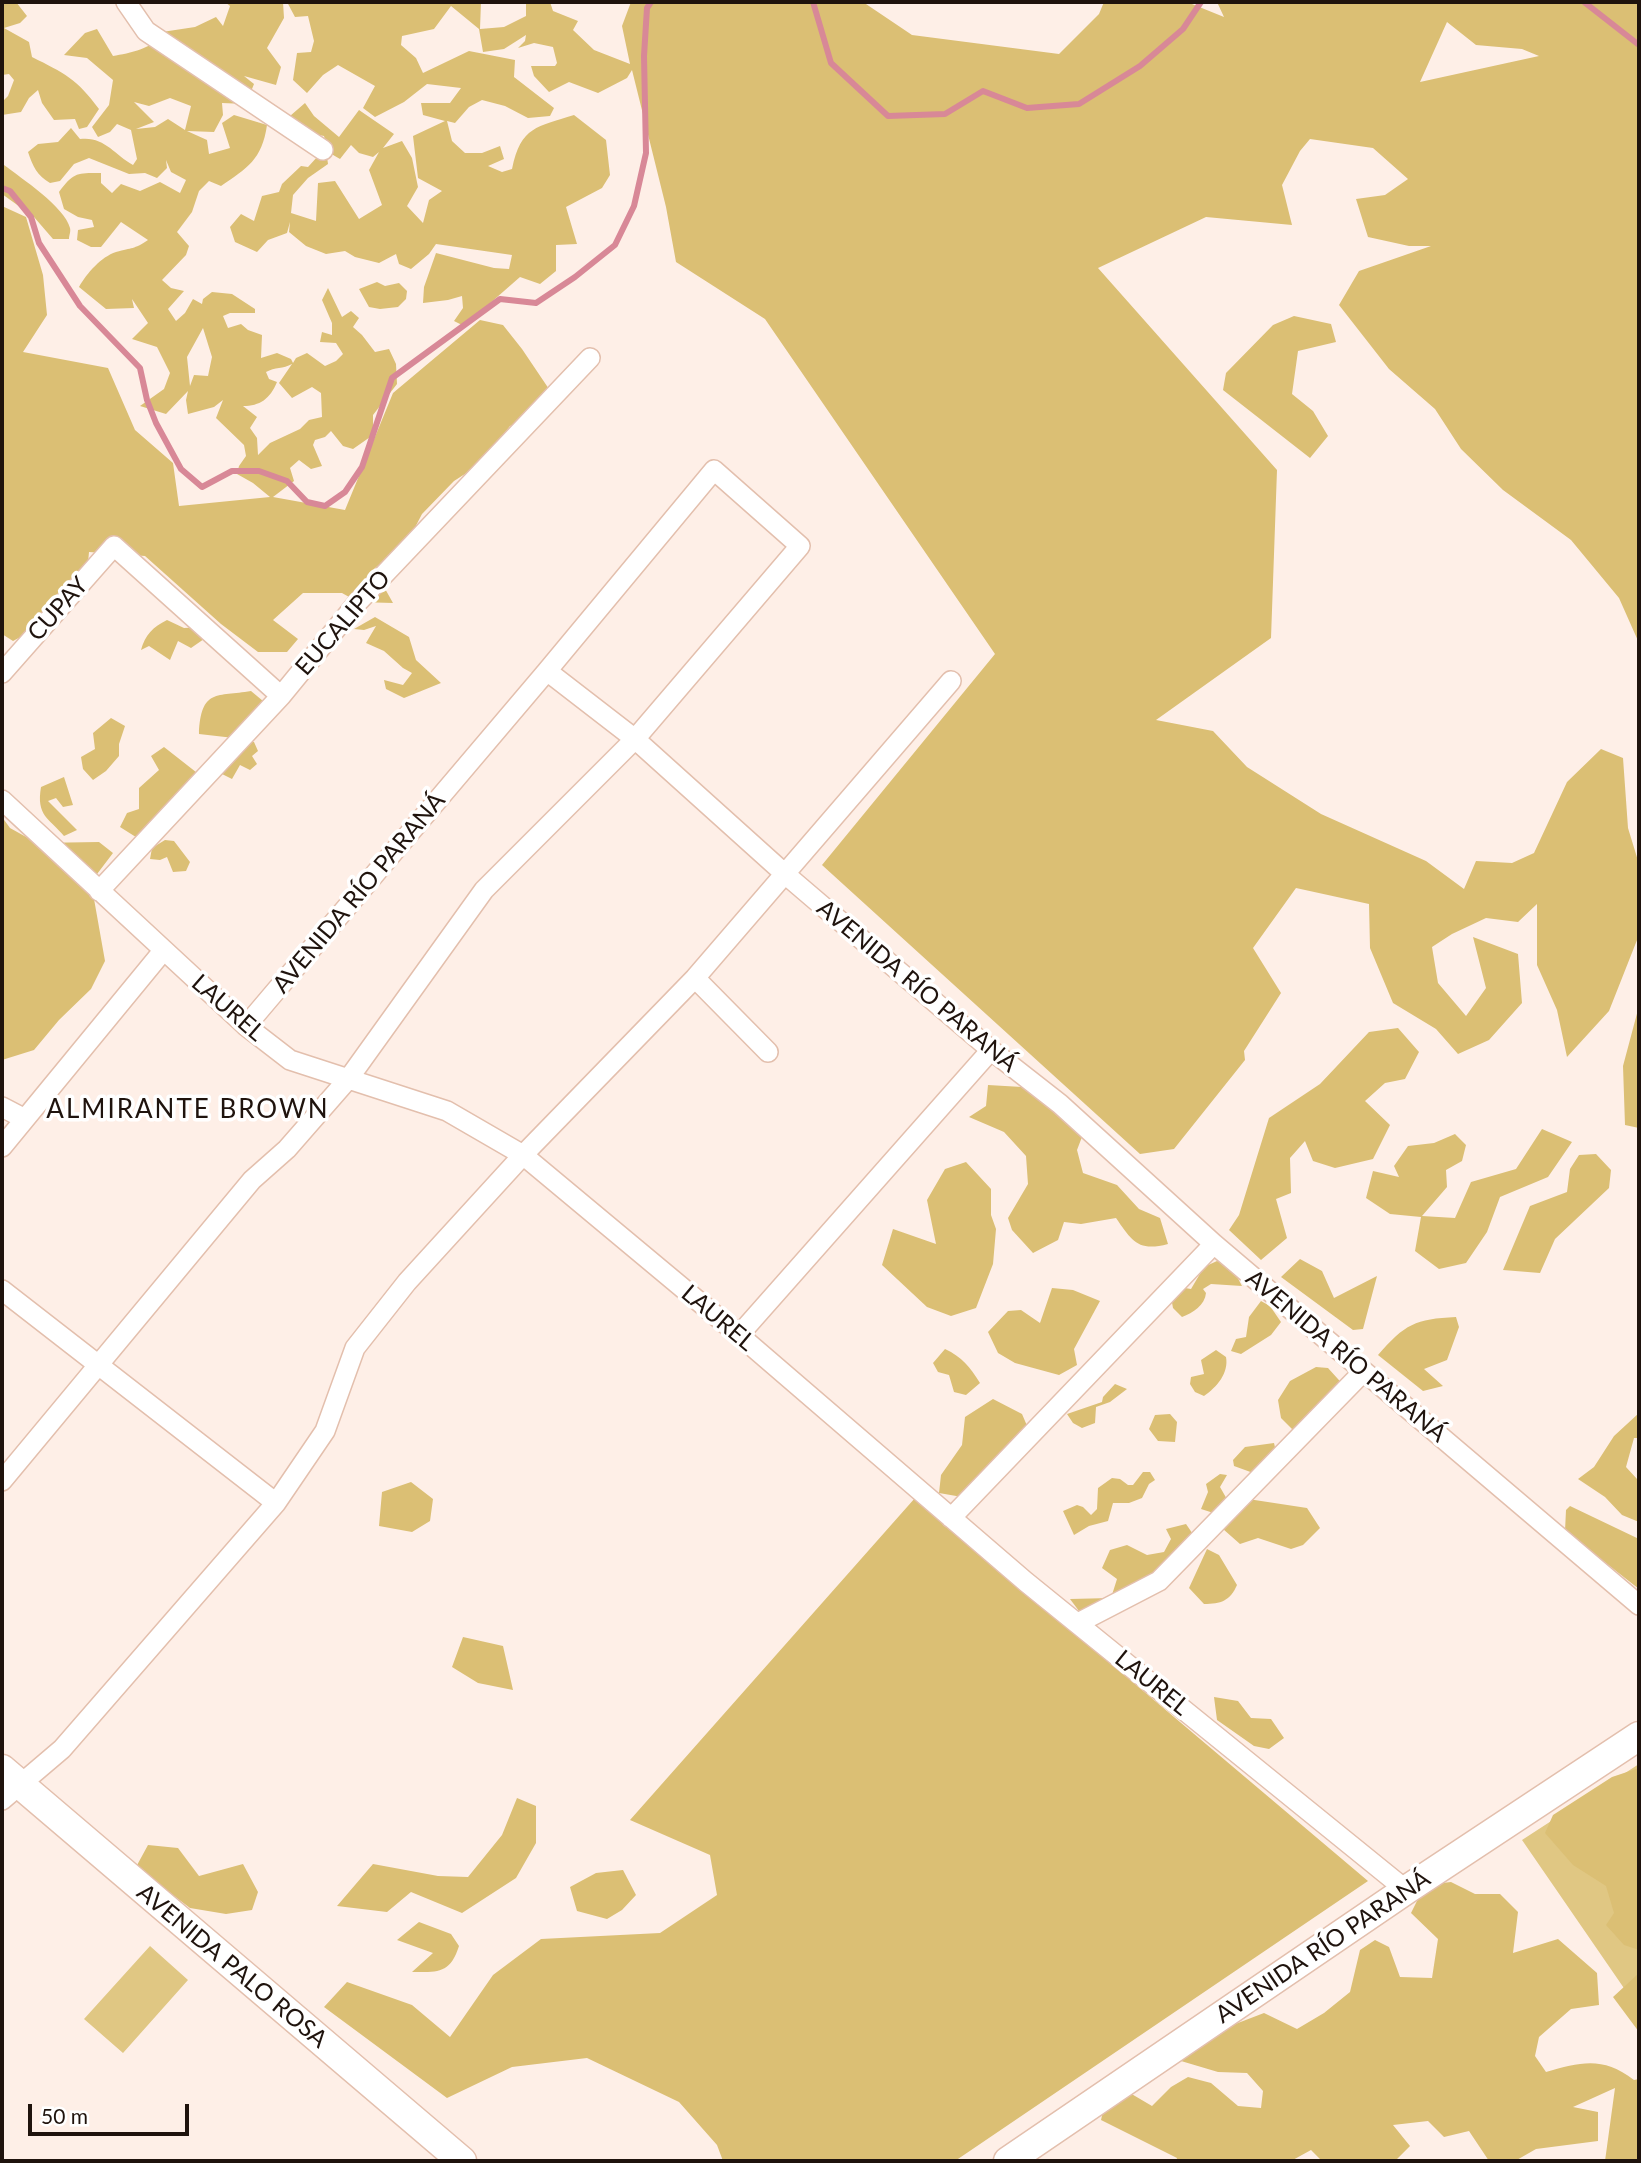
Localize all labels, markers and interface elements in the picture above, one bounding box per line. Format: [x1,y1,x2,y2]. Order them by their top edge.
street label: EUCALIPTO [290,565,396,681]
street label: CUPAY [22,571,94,647]
street label: AVENIDA RÍO PARANÁ [267,787,451,999]
street label: AVENIDA RÍO PARANÁ [811,894,1023,1078]
street label: LAUREL [186,969,270,1047]
district label: ALMIRANTE BROWN [48,1094,328,1126]
street label: AVENIDA RÍO PARANÁ [1240,1264,1452,1448]
street label: LAUREL [675,1279,761,1357]
street label: LAUREL [1109,1644,1195,1722]
street label: AVENIDA RÍO PARANÁ [1210,1864,1436,2030]
street label: AVENIDA PALO ROSA [131,1878,333,2054]
scale bar [32,2090,192,2134]
text: 50 m [41,2103,88,2128]

